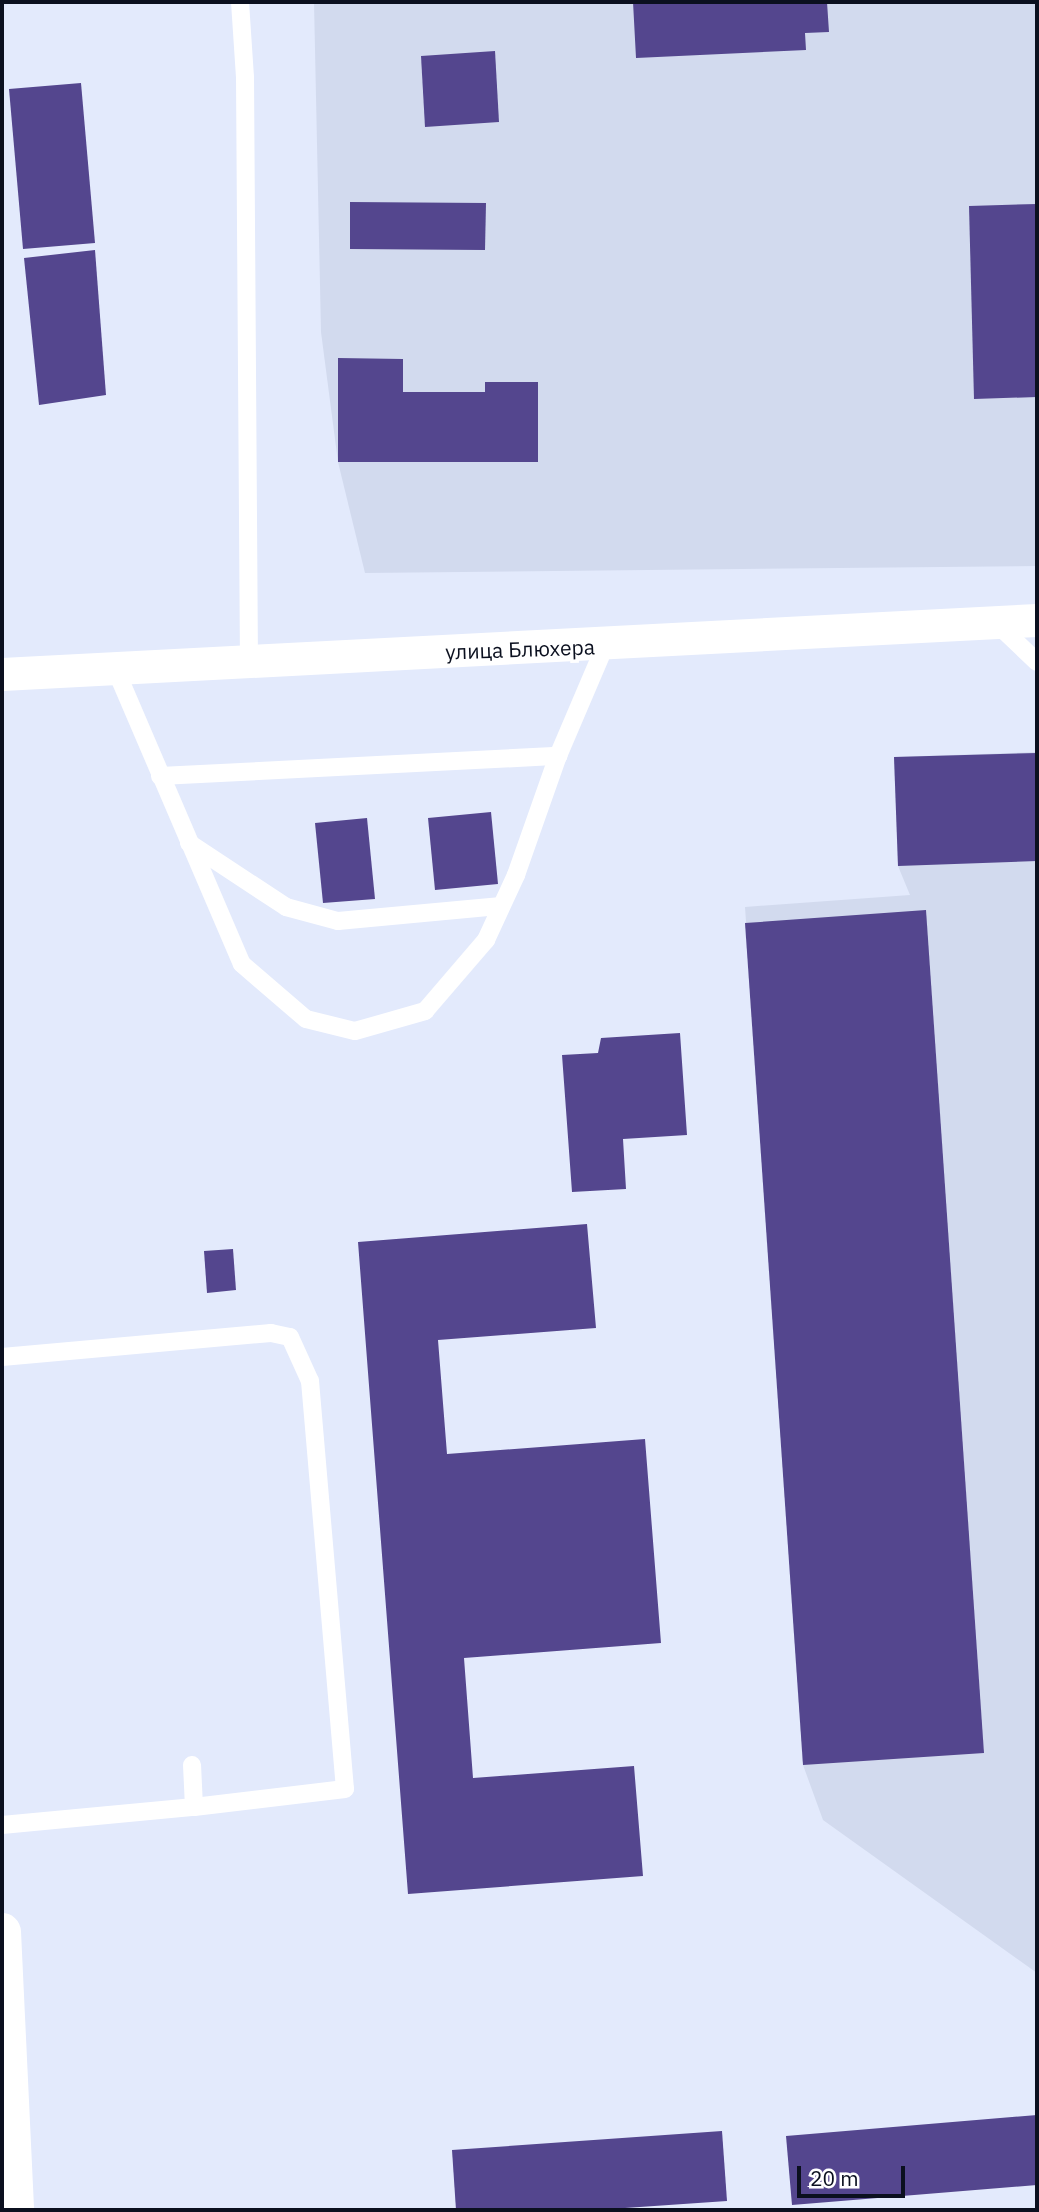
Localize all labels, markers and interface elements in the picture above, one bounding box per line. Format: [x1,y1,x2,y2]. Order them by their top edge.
street label: улица Блюхера [445,634,595,664]
scale bar [801,2152,909,2196]
text: 20 m [810,2164,859,2192]

